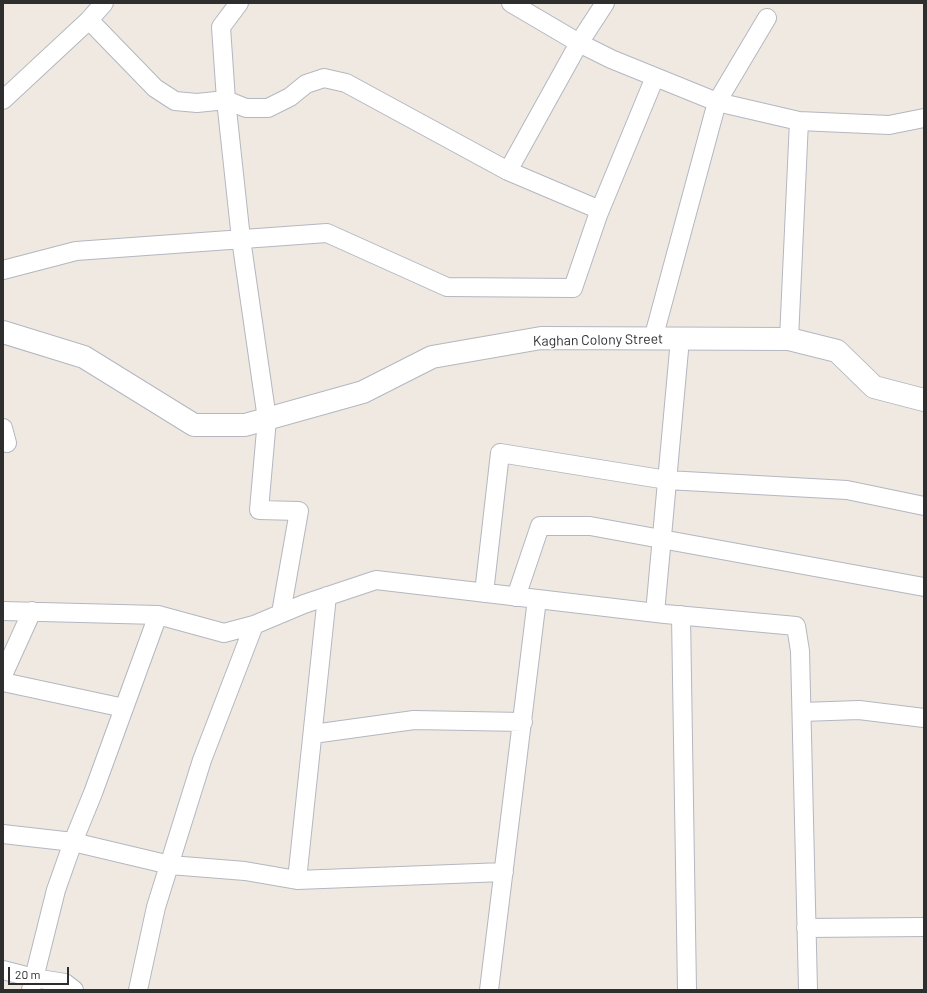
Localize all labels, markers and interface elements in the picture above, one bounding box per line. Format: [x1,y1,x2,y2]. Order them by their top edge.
street label: Kaghan Colony Street [533,330,663,350]
scale bar [10,959,71,985]
text: 20 m [15,967,41,981]

